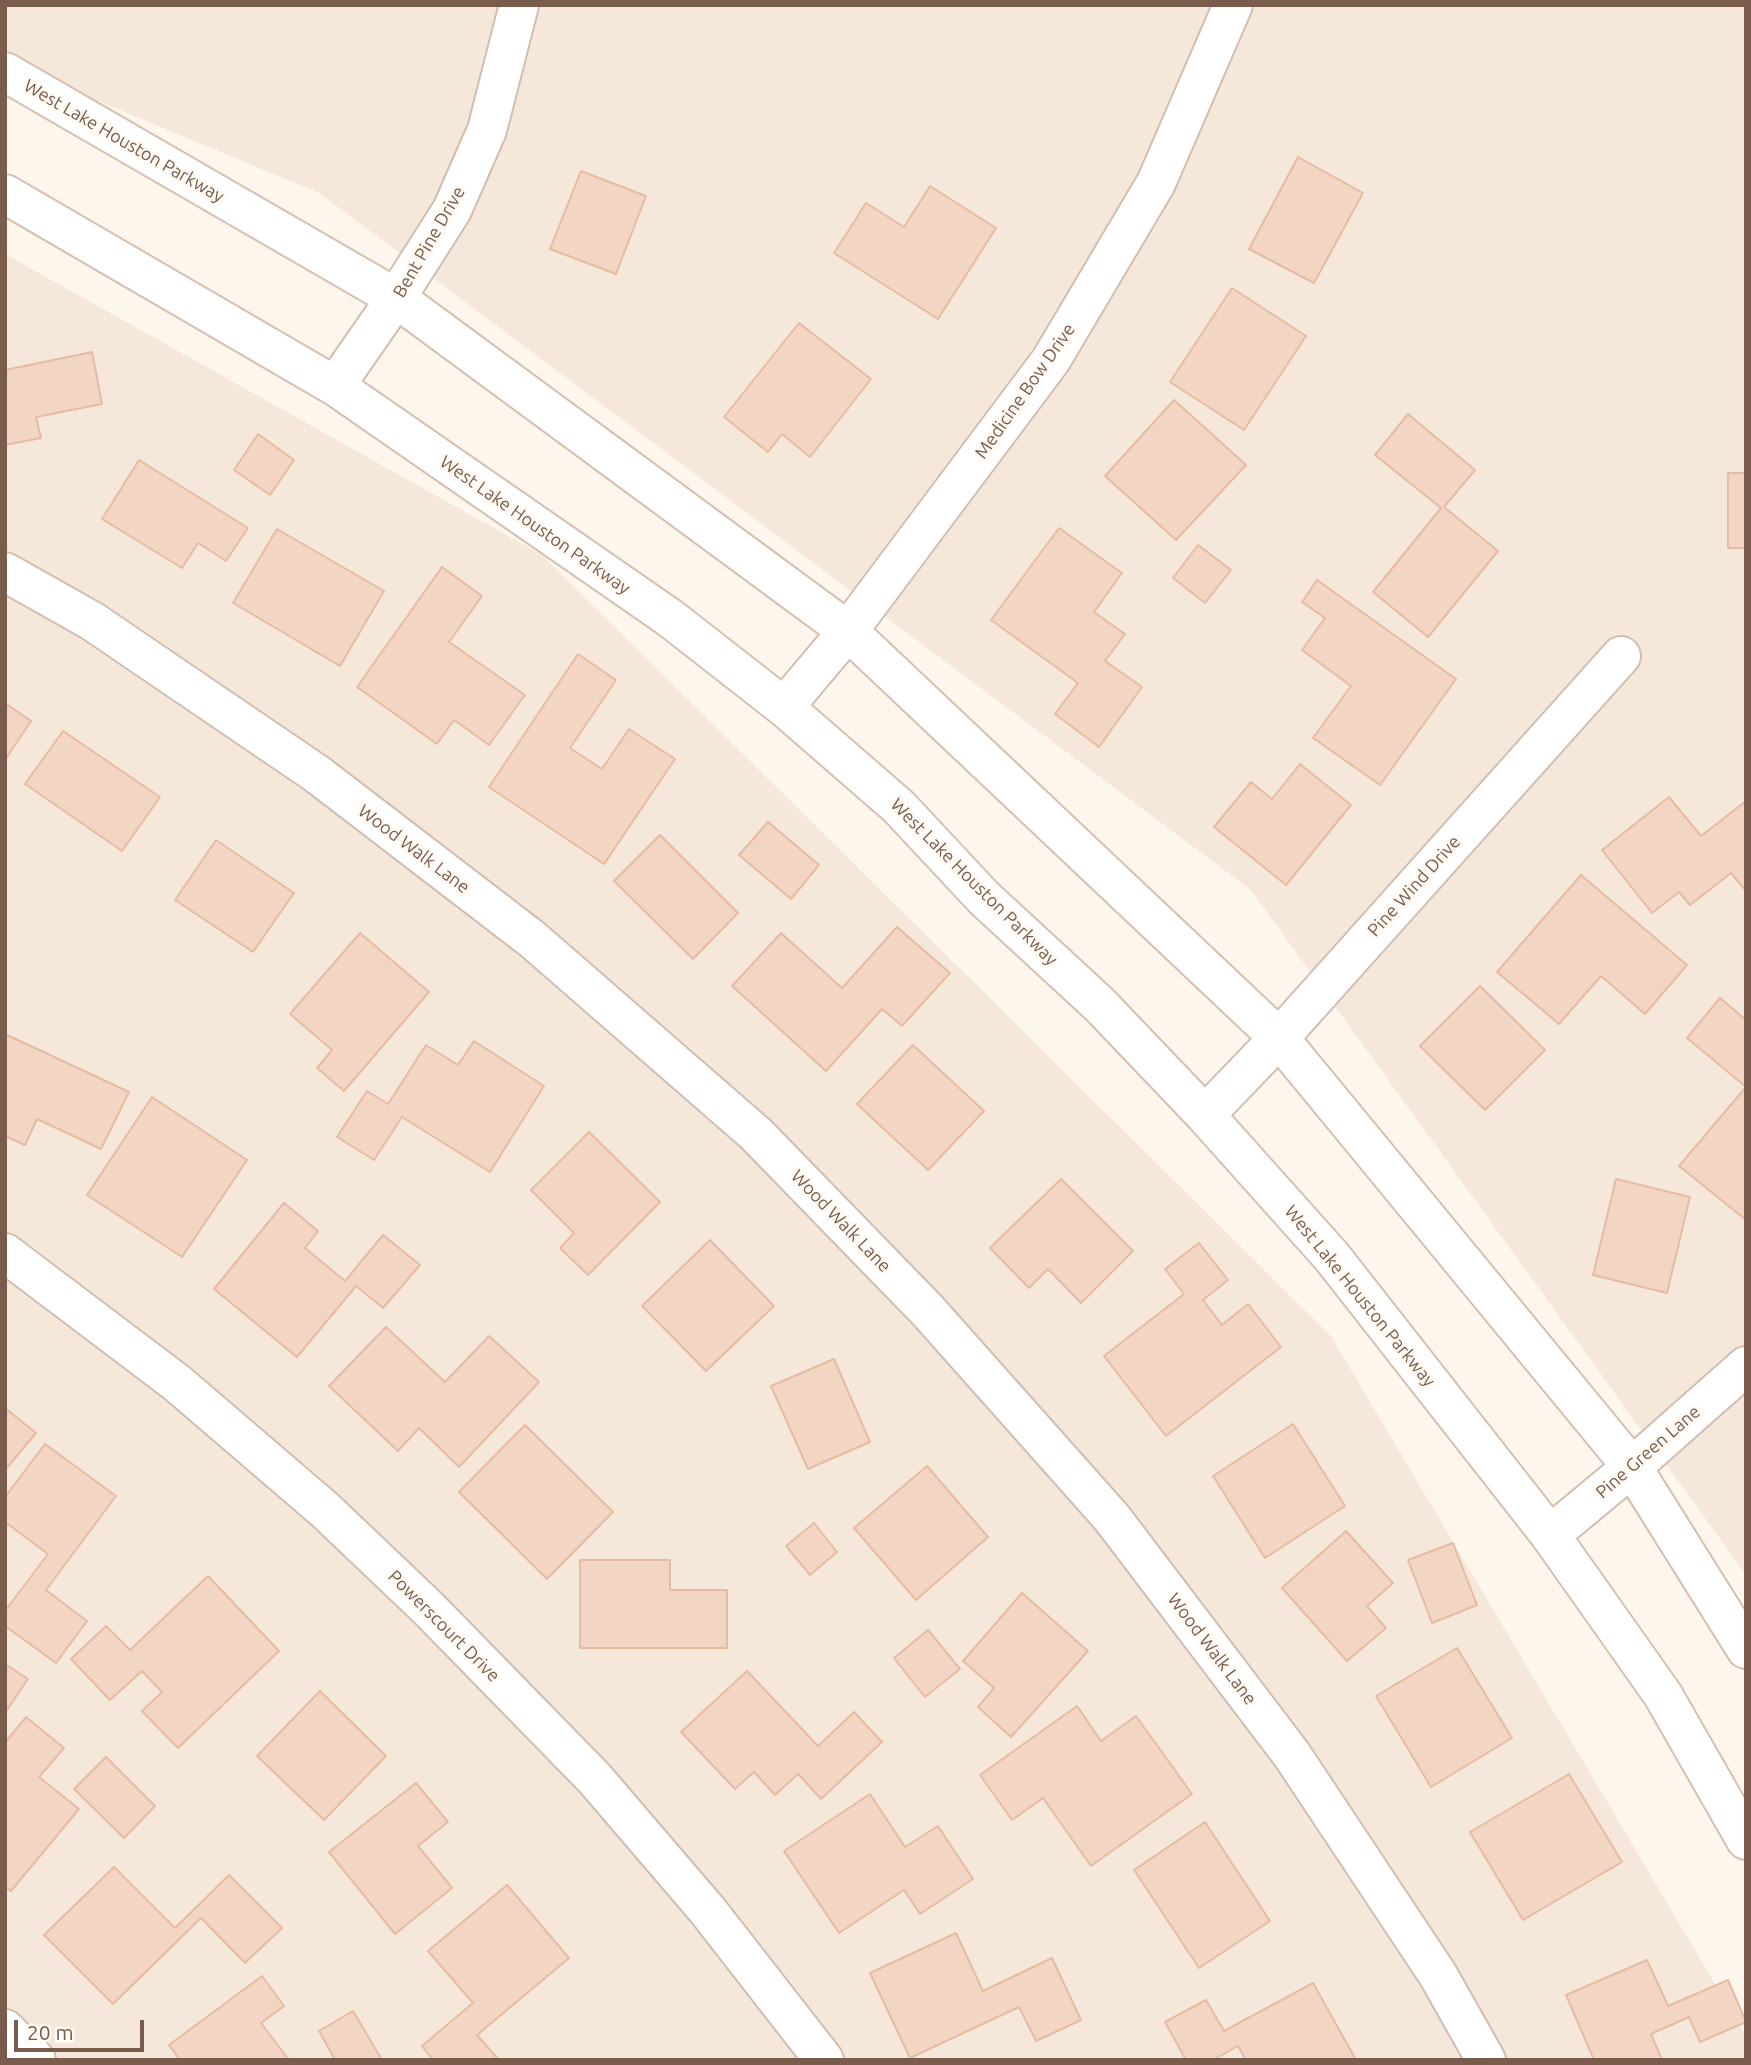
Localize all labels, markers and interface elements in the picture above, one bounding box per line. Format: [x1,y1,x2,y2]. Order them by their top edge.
street label: West Lake Houston Parkway [20,75,228,207]
street label: Bent Pine Drive [388,183,470,301]
street label: Medicine Bow Drive [970,319,1080,463]
street label: West Lake Houston Parkway [436,451,634,599]
street label: West Lake Houston Parkway [886,794,1062,970]
street label: Wood Walk Lane [354,800,474,898]
street label: Pine Wind Drive [1363,831,1465,941]
street label: Wood Walk Lane [787,1165,895,1277]
street label: West Lake Houston Parkway [1280,1201,1440,1391]
street label: Pine Green Lane [1591,1401,1705,1503]
street label: Powerscourt Drive [384,1566,504,1686]
street label: Wood Walk Lane [1163,1589,1261,1709]
scale bar [18,2006,147,2050]
text: 20 m [27,2020,74,2044]

